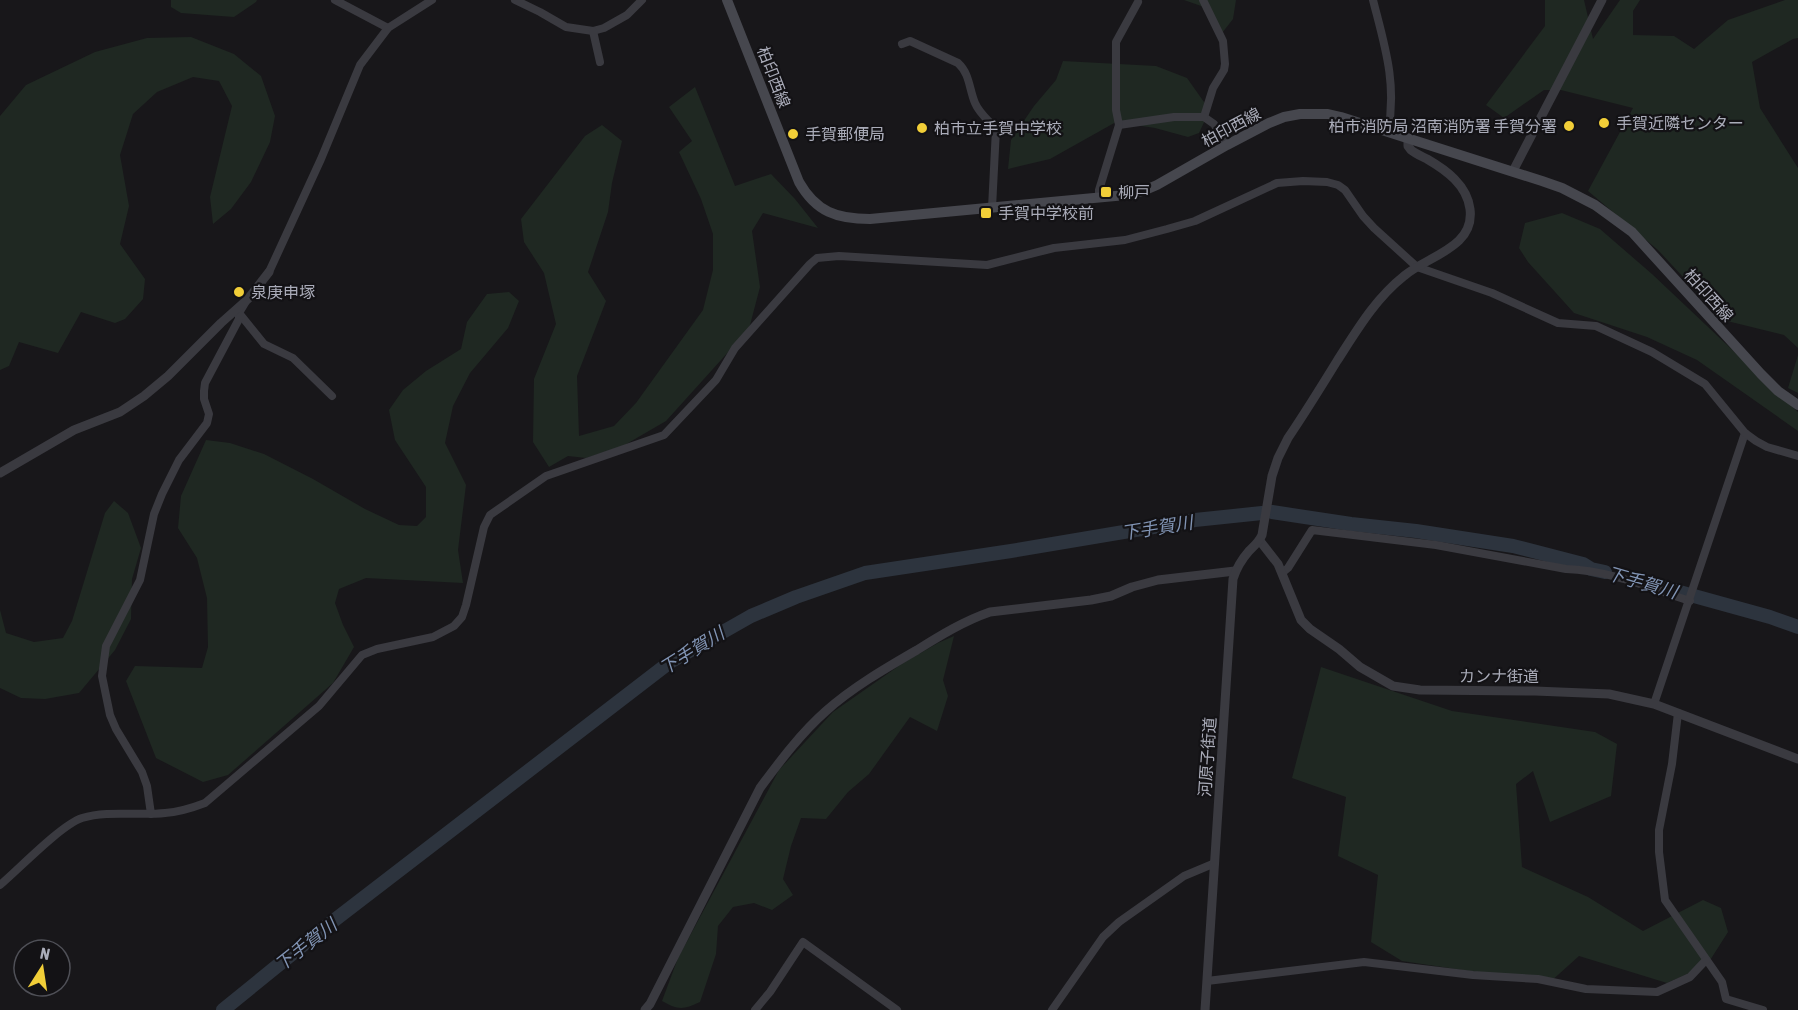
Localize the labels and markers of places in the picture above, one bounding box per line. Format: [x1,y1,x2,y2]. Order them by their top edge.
place label: 手賀近隣センター [1616,114,1744,132]
marker: 手賀近隣センター [1597,116,1611,130]
place label: 柏市消防局 沼南消防署 手賀分署 [1329,117,1557,135]
place label: 柏市立手賀中学校 [934,119,1062,137]
marker: 柏市消防局 沼南消防署 手賀分署 [1562,119,1576,133]
marker: 柏市立手賀中学校 [915,121,929,135]
place label: 手賀郵便局 [805,125,885,143]
marker: 手賀郵便局 [786,127,800,141]
place label: 柳戸 [1118,183,1150,201]
marker: 柳戸 [1099,185,1113,199]
place label: 手賀中学校前 [998,204,1094,222]
marker: 手賀中学校前 [979,206,993,220]
place label: 泉庚申塚 [251,283,315,301]
marker: 泉庚申塚 [232,285,246,299]

